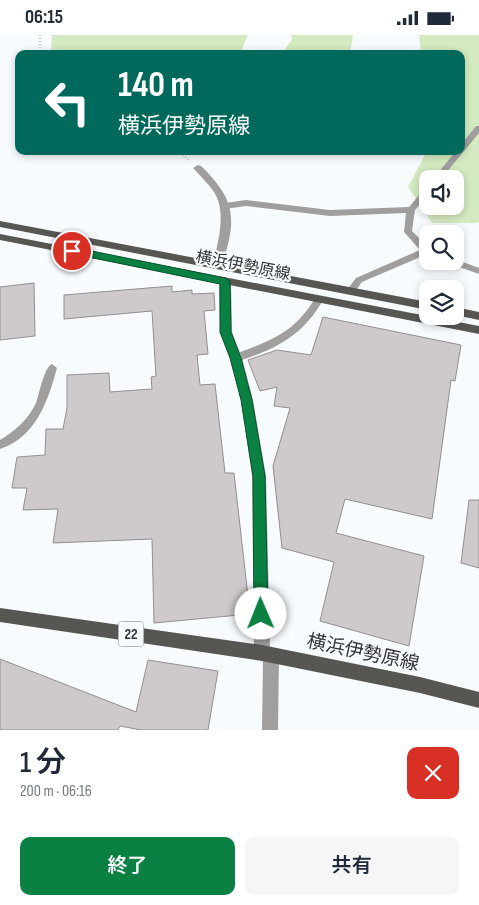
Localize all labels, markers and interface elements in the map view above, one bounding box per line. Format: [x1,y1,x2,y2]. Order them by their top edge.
text: 06:15 [25,6,63,29]
text: 140 m [118,64,194,107]
icon: left [35,70,100,135]
text: 横浜伊勢原線 [118,113,250,140]
map controls [419,170,464,325]
button: sound [419,170,464,215]
button: search [419,225,464,270]
pin [51,230,93,272]
icon: arrive [58,237,86,265]
street label: 横浜伊勢原線 [194,248,292,284]
button: layers [419,280,464,325]
position arrow [234,587,286,639]
road number: 22 [118,621,144,647]
street label: 横浜伊勢原線 [305,630,421,676]
text: 1 分 [20,745,66,781]
button: close [407,747,459,799]
text: 200 m · 06:16 [20,782,92,801]
button: 終了 [20,837,235,895]
button: 共有 [245,837,459,895]

